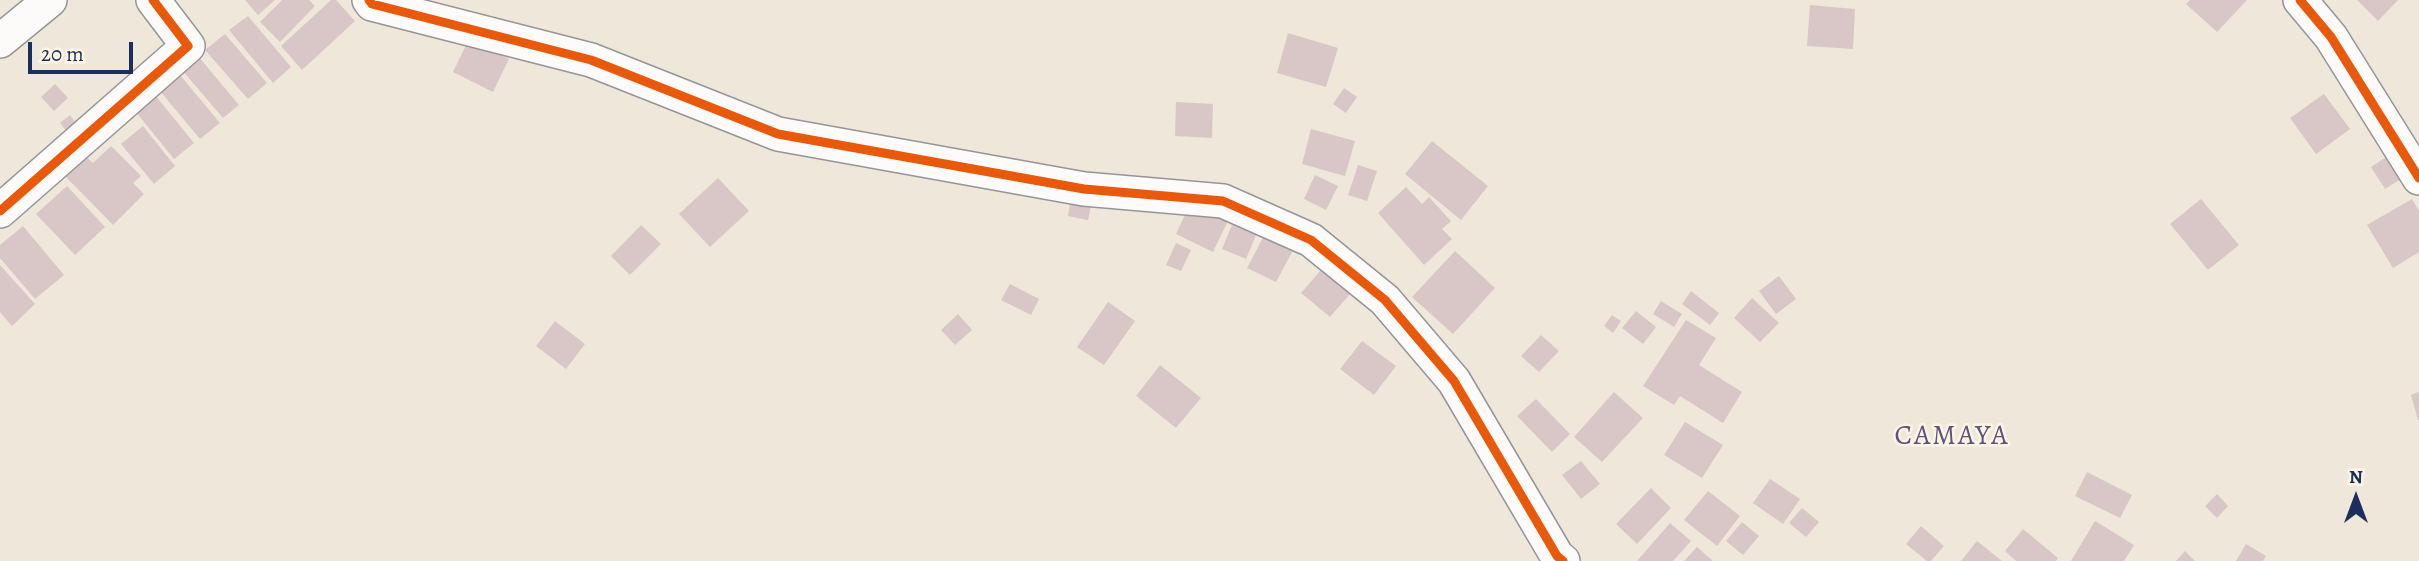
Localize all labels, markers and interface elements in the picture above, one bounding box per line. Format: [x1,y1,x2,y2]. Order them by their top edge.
scale bar [32,28,136,72]
text: 20 m [41,40,84,68]
district label: CAMAYA [1895,420,2009,454]
north arrow [2321,463,2391,533]
text: N [2349,464,2363,490]

